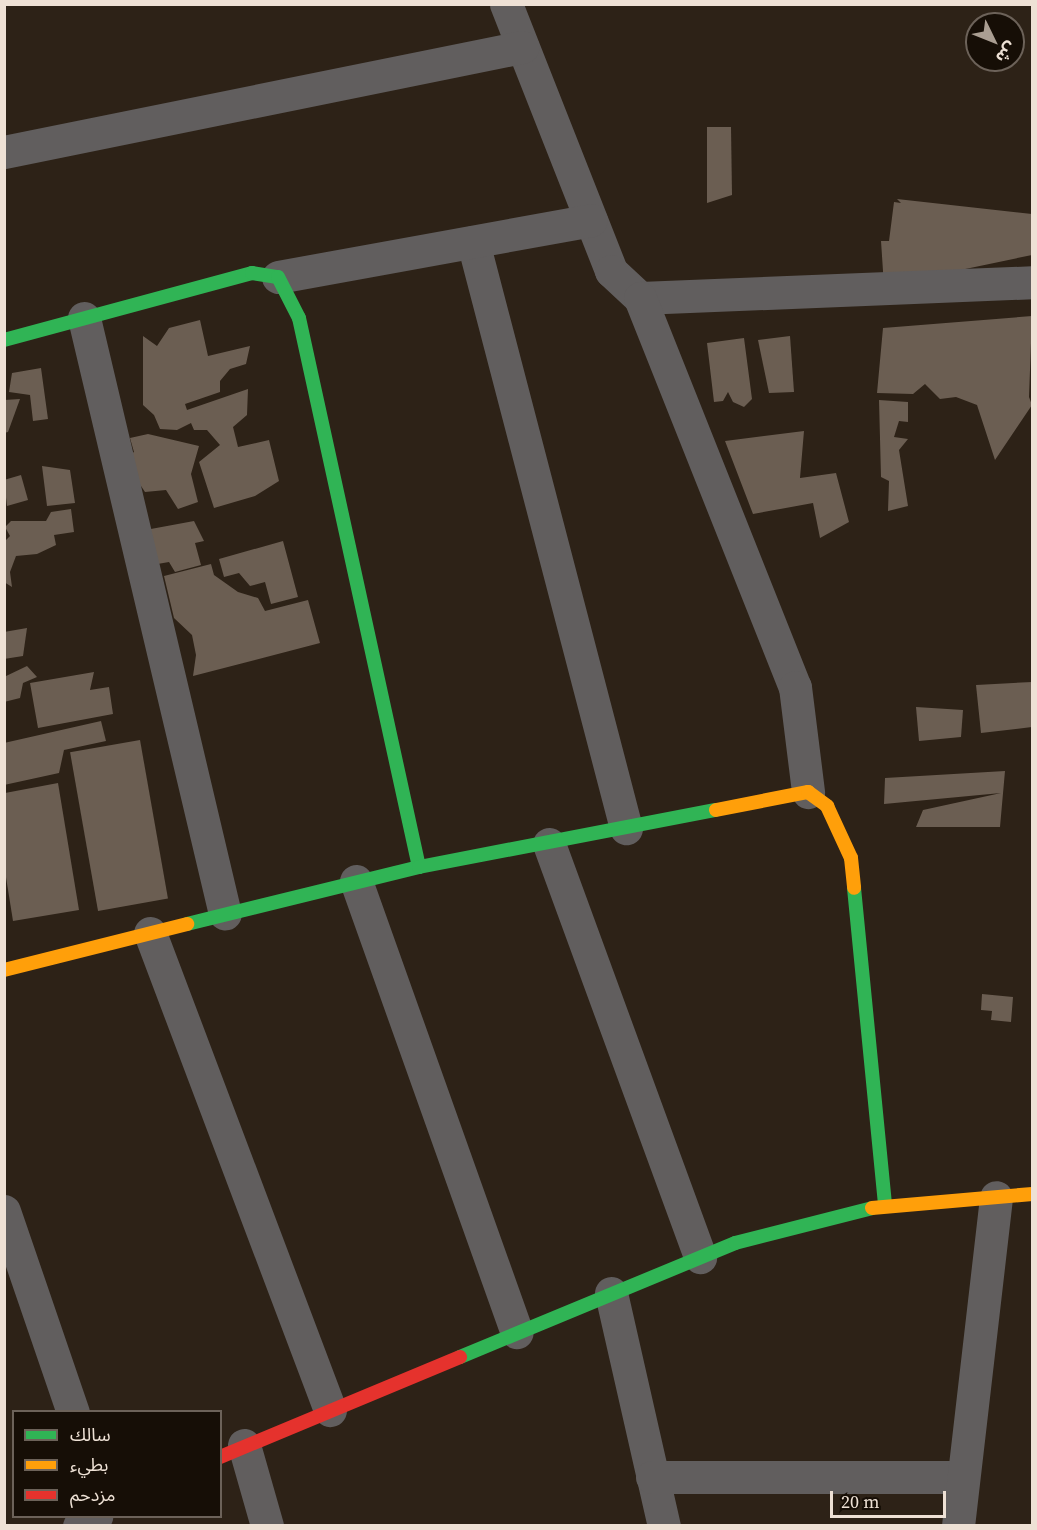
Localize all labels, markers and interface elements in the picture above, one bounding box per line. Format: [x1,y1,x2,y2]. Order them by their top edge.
north arrow [965,12,1025,72]
text: ش [991,37,1022,68]
legend [12,1410,222,1518]
text: سالك [70,1422,111,1447]
text: بطيء [70,1452,108,1477]
scale bar [833,1479,948,1517]
text: مزدحم [70,1482,115,1507]
text: 20 m [841,1489,879,1514]

